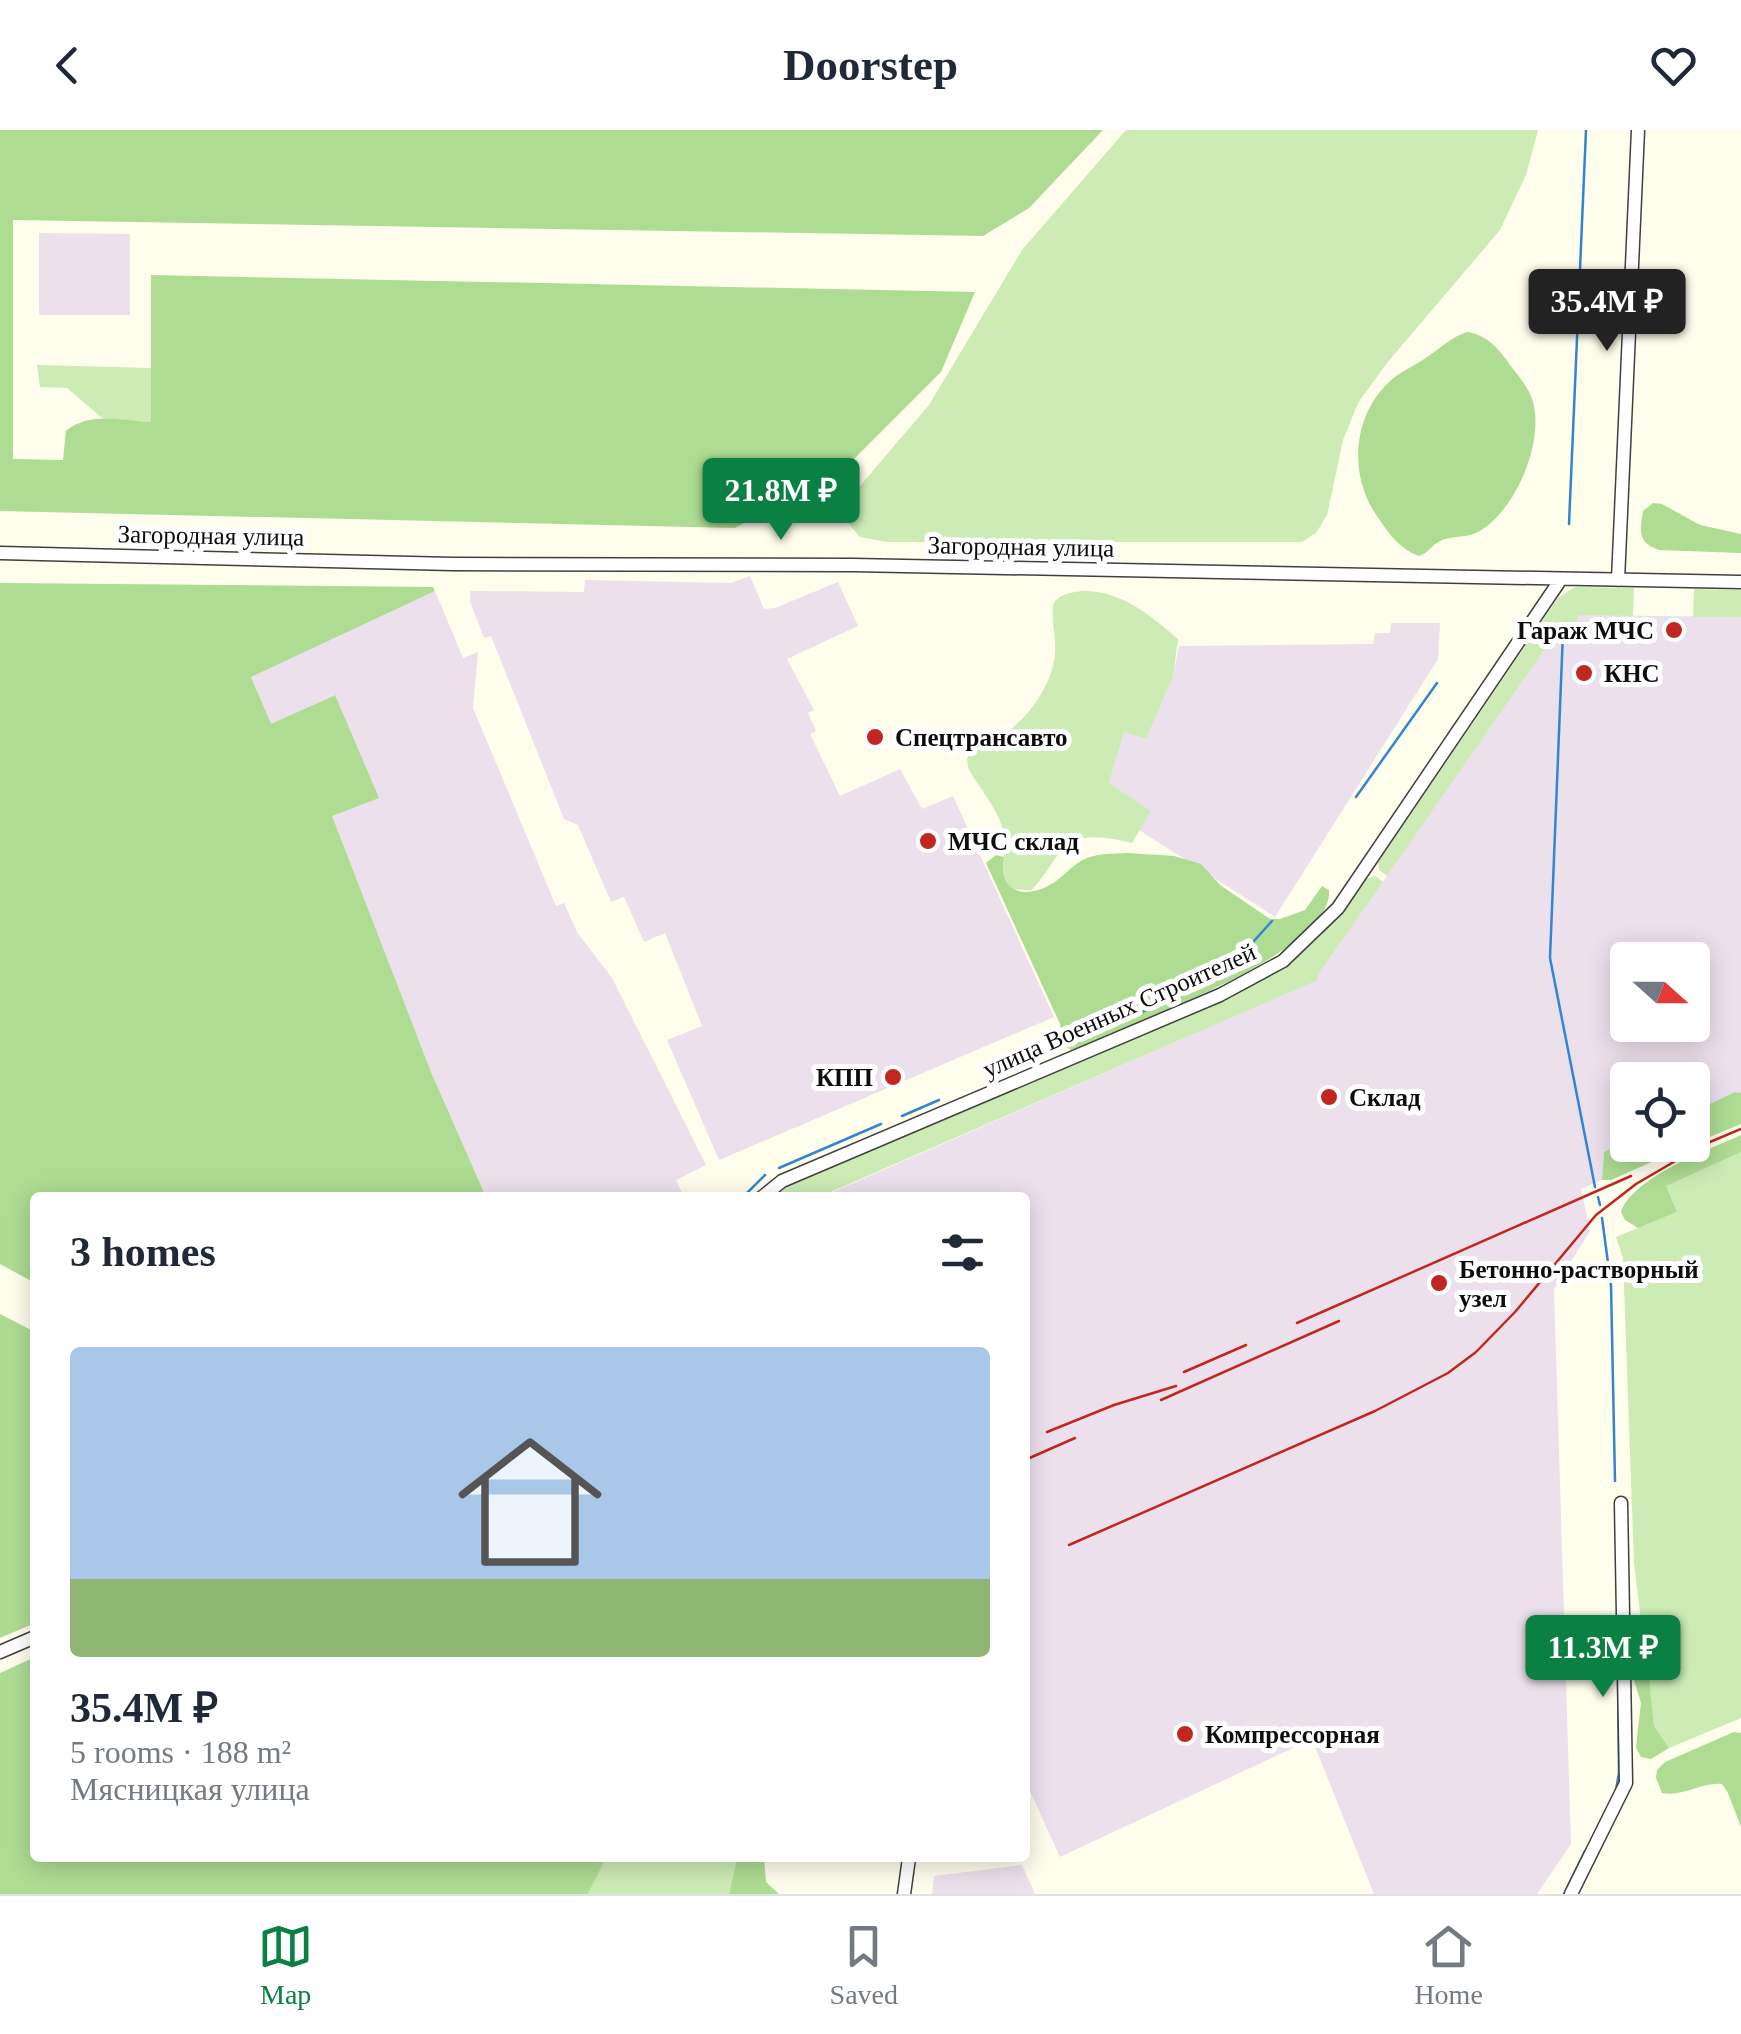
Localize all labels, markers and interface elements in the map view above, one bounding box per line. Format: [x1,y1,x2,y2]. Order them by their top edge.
icon: back [40,38,95,93]
icon: heart [1646,38,1701,93]
text: Doorstep [783,40,958,90]
pin: 35.4M ₽ [1515,269,1699,354]
text: 35.4M ₽ [1551,283,1663,319]
pin: 21.8M ₽ [689,458,873,543]
text: 21.8M ₽ [725,472,837,508]
street label: Загородная улица [117,520,305,551]
street label: Загородная улица [927,531,1115,562]
place label: Гараж МЧС [1517,617,1654,644]
marker: Гараж МЧС [1663,619,1685,641]
place label: КНС [1604,660,1660,687]
marker: КНС [1573,662,1595,684]
place label: Спецтрансавто [895,724,1068,751]
marker: Спецтрансавто [864,726,886,748]
place label: МЧС склад [948,828,1079,855]
marker: МЧС склад [917,830,939,852]
street label: улица Военных Строителей [979,938,1260,1083]
north arrow [1610,942,1710,1042]
map controls [1610,942,1710,1162]
button: locate [1610,1062,1710,1162]
place label: КПП [816,1064,873,1091]
marker: КПП [882,1066,904,1088]
place label: Склад [1349,1084,1421,1111]
marker: Склад [1318,1086,1340,1108]
icon: filters [935,1225,990,1280]
text: 3 homes [70,1229,216,1275]
place label: Бетонно-растворный узел [1459,1256,1699,1312]
marker: Бетонно-растворный узел [1428,1272,1450,1294]
icon: home [440,1412,620,1592]
pin: 11.3M ₽ [1511,1615,1695,1700]
text: 11.3M ₽ [1547,1629,1659,1665]
text: 35.4M ₽ [70,1685,218,1731]
place label: Компрессорная [1205,1721,1380,1748]
marker: Компрессорная [1174,1723,1196,1745]
text: 5 rooms · 188 m² [70,1734,291,1770]
text: Мясницкая улица [70,1771,310,1807]
tab: Map [258,1919,313,2011]
tab: Saved [830,1919,898,2011]
tab: Home [1414,1919,1483,2011]

